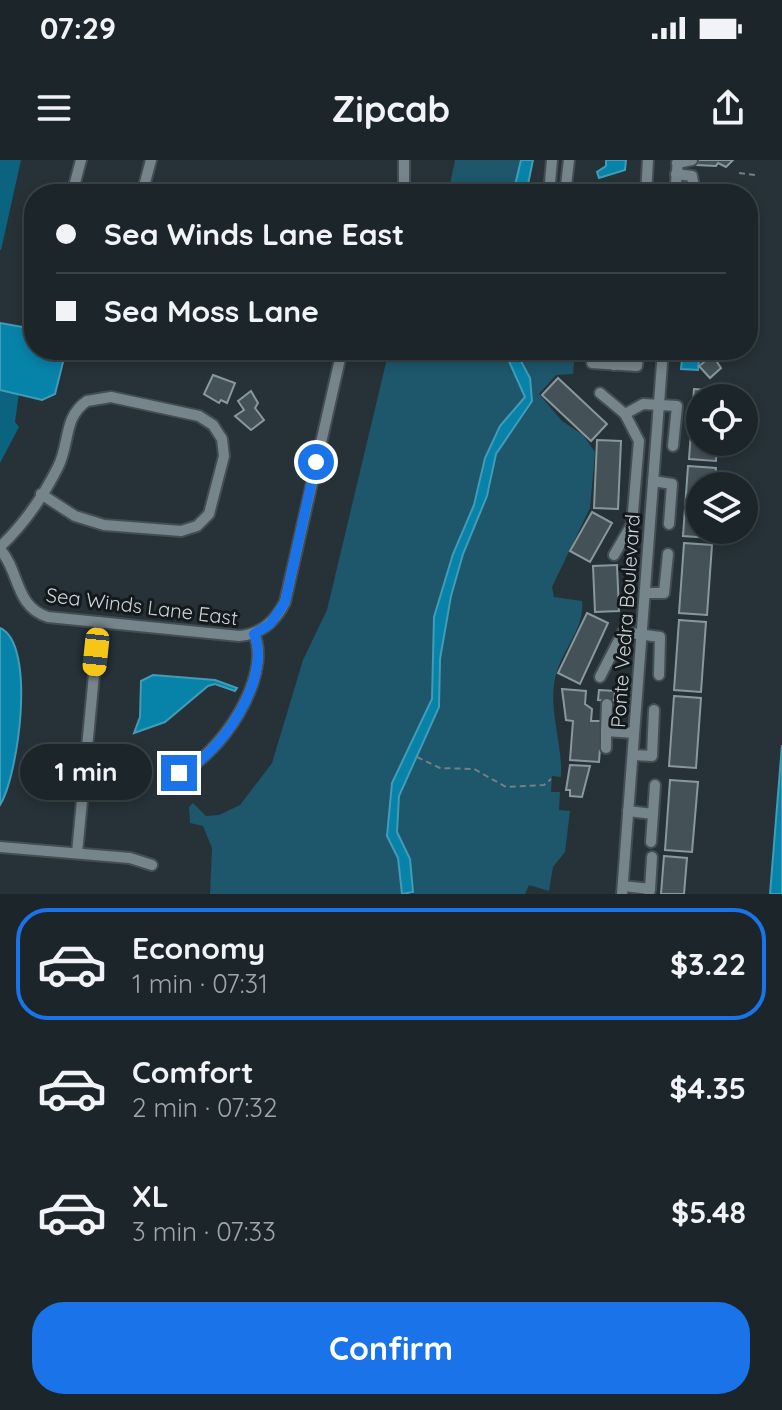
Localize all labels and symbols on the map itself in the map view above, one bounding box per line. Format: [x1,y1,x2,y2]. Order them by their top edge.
route start [298,444,334,480]
street label: Ponte Vedra Boulevard [605,513,645,729]
street label: Sea Winds Lane East [45,582,240,630]
car [82,627,110,677]
callout: 1 min [19,745,151,801]
route end [161,755,197,791]

